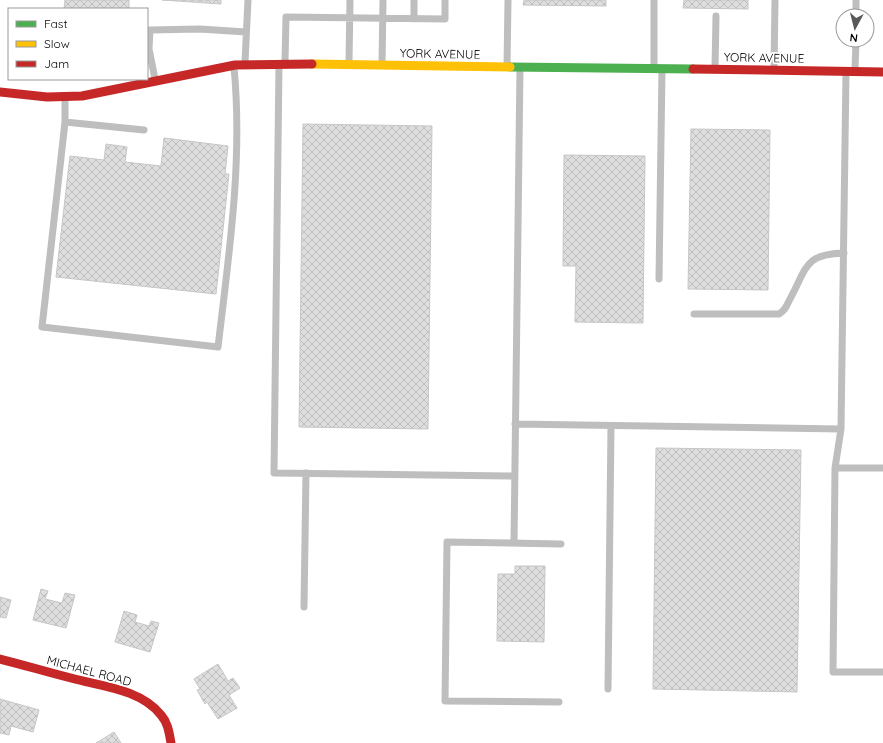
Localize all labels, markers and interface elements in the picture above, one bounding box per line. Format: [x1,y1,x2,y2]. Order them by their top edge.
legend [8,8,148,80]
north arrow [835,8,875,48]
text: Fast [44,16,68,31]
text: N [849,30,859,45]
text: Slow [44,36,70,51]
street label: YORK AVENUE [400,45,481,62]
street label: YORK AVENUE [724,49,805,66]
text: Jam [44,56,69,71]
street label: MICHAEL ROAD [45,652,133,689]

